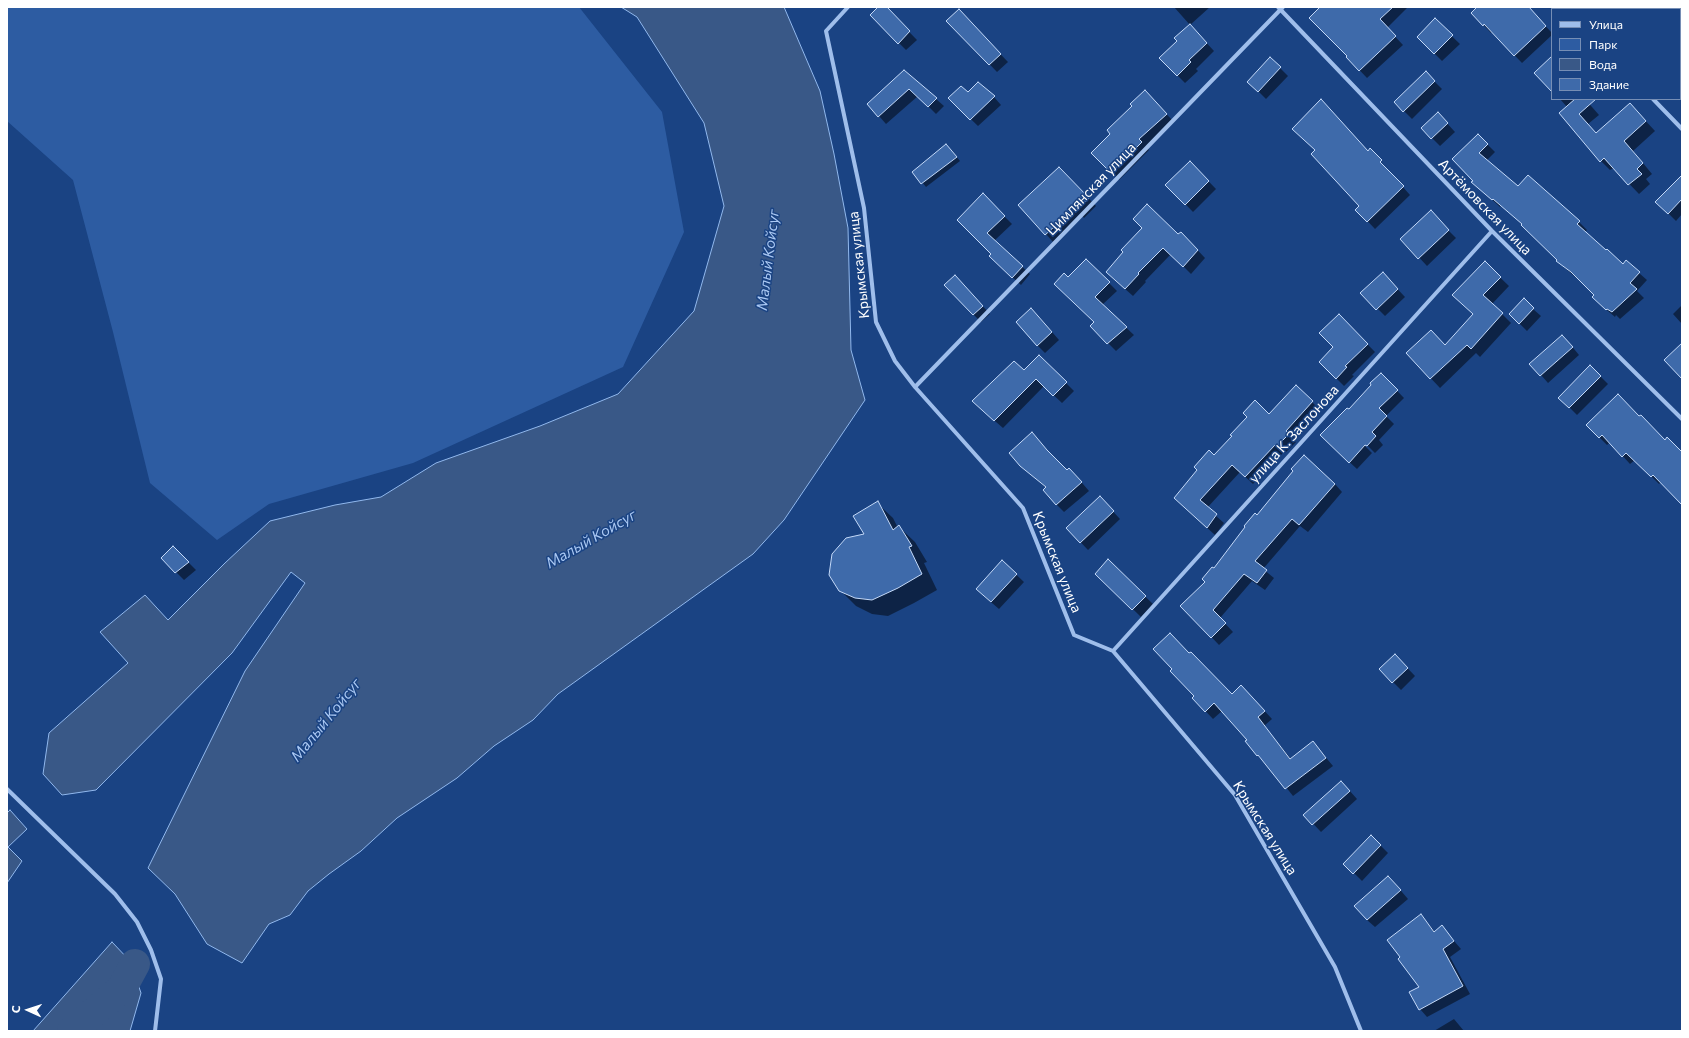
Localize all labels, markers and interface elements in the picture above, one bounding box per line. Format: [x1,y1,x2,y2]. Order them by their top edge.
legend [1551,8,1681,100]
text: Улица [1589,17,1623,31]
text: Парк [1589,37,1618,51]
text: Вода [1589,57,1617,71]
text: Здание [1589,77,1629,91]
street label: Цимлянская улица [1043,139,1139,239]
street label: Артёмовская улица [1435,155,1535,259]
water label: Малый Койсуг [753,208,783,312]
street label: Крымская улица [845,211,873,319]
street label: улица К. Заслонова [1246,382,1342,486]
water label: Малый Койсуг [542,506,640,572]
street label: Крымская улица [1029,509,1085,615]
water label: Малый Койсуг [287,675,365,765]
street label: Крымская улица [1229,778,1301,878]
north arrow [8,990,48,1030]
text: С [9,1005,22,1013]

